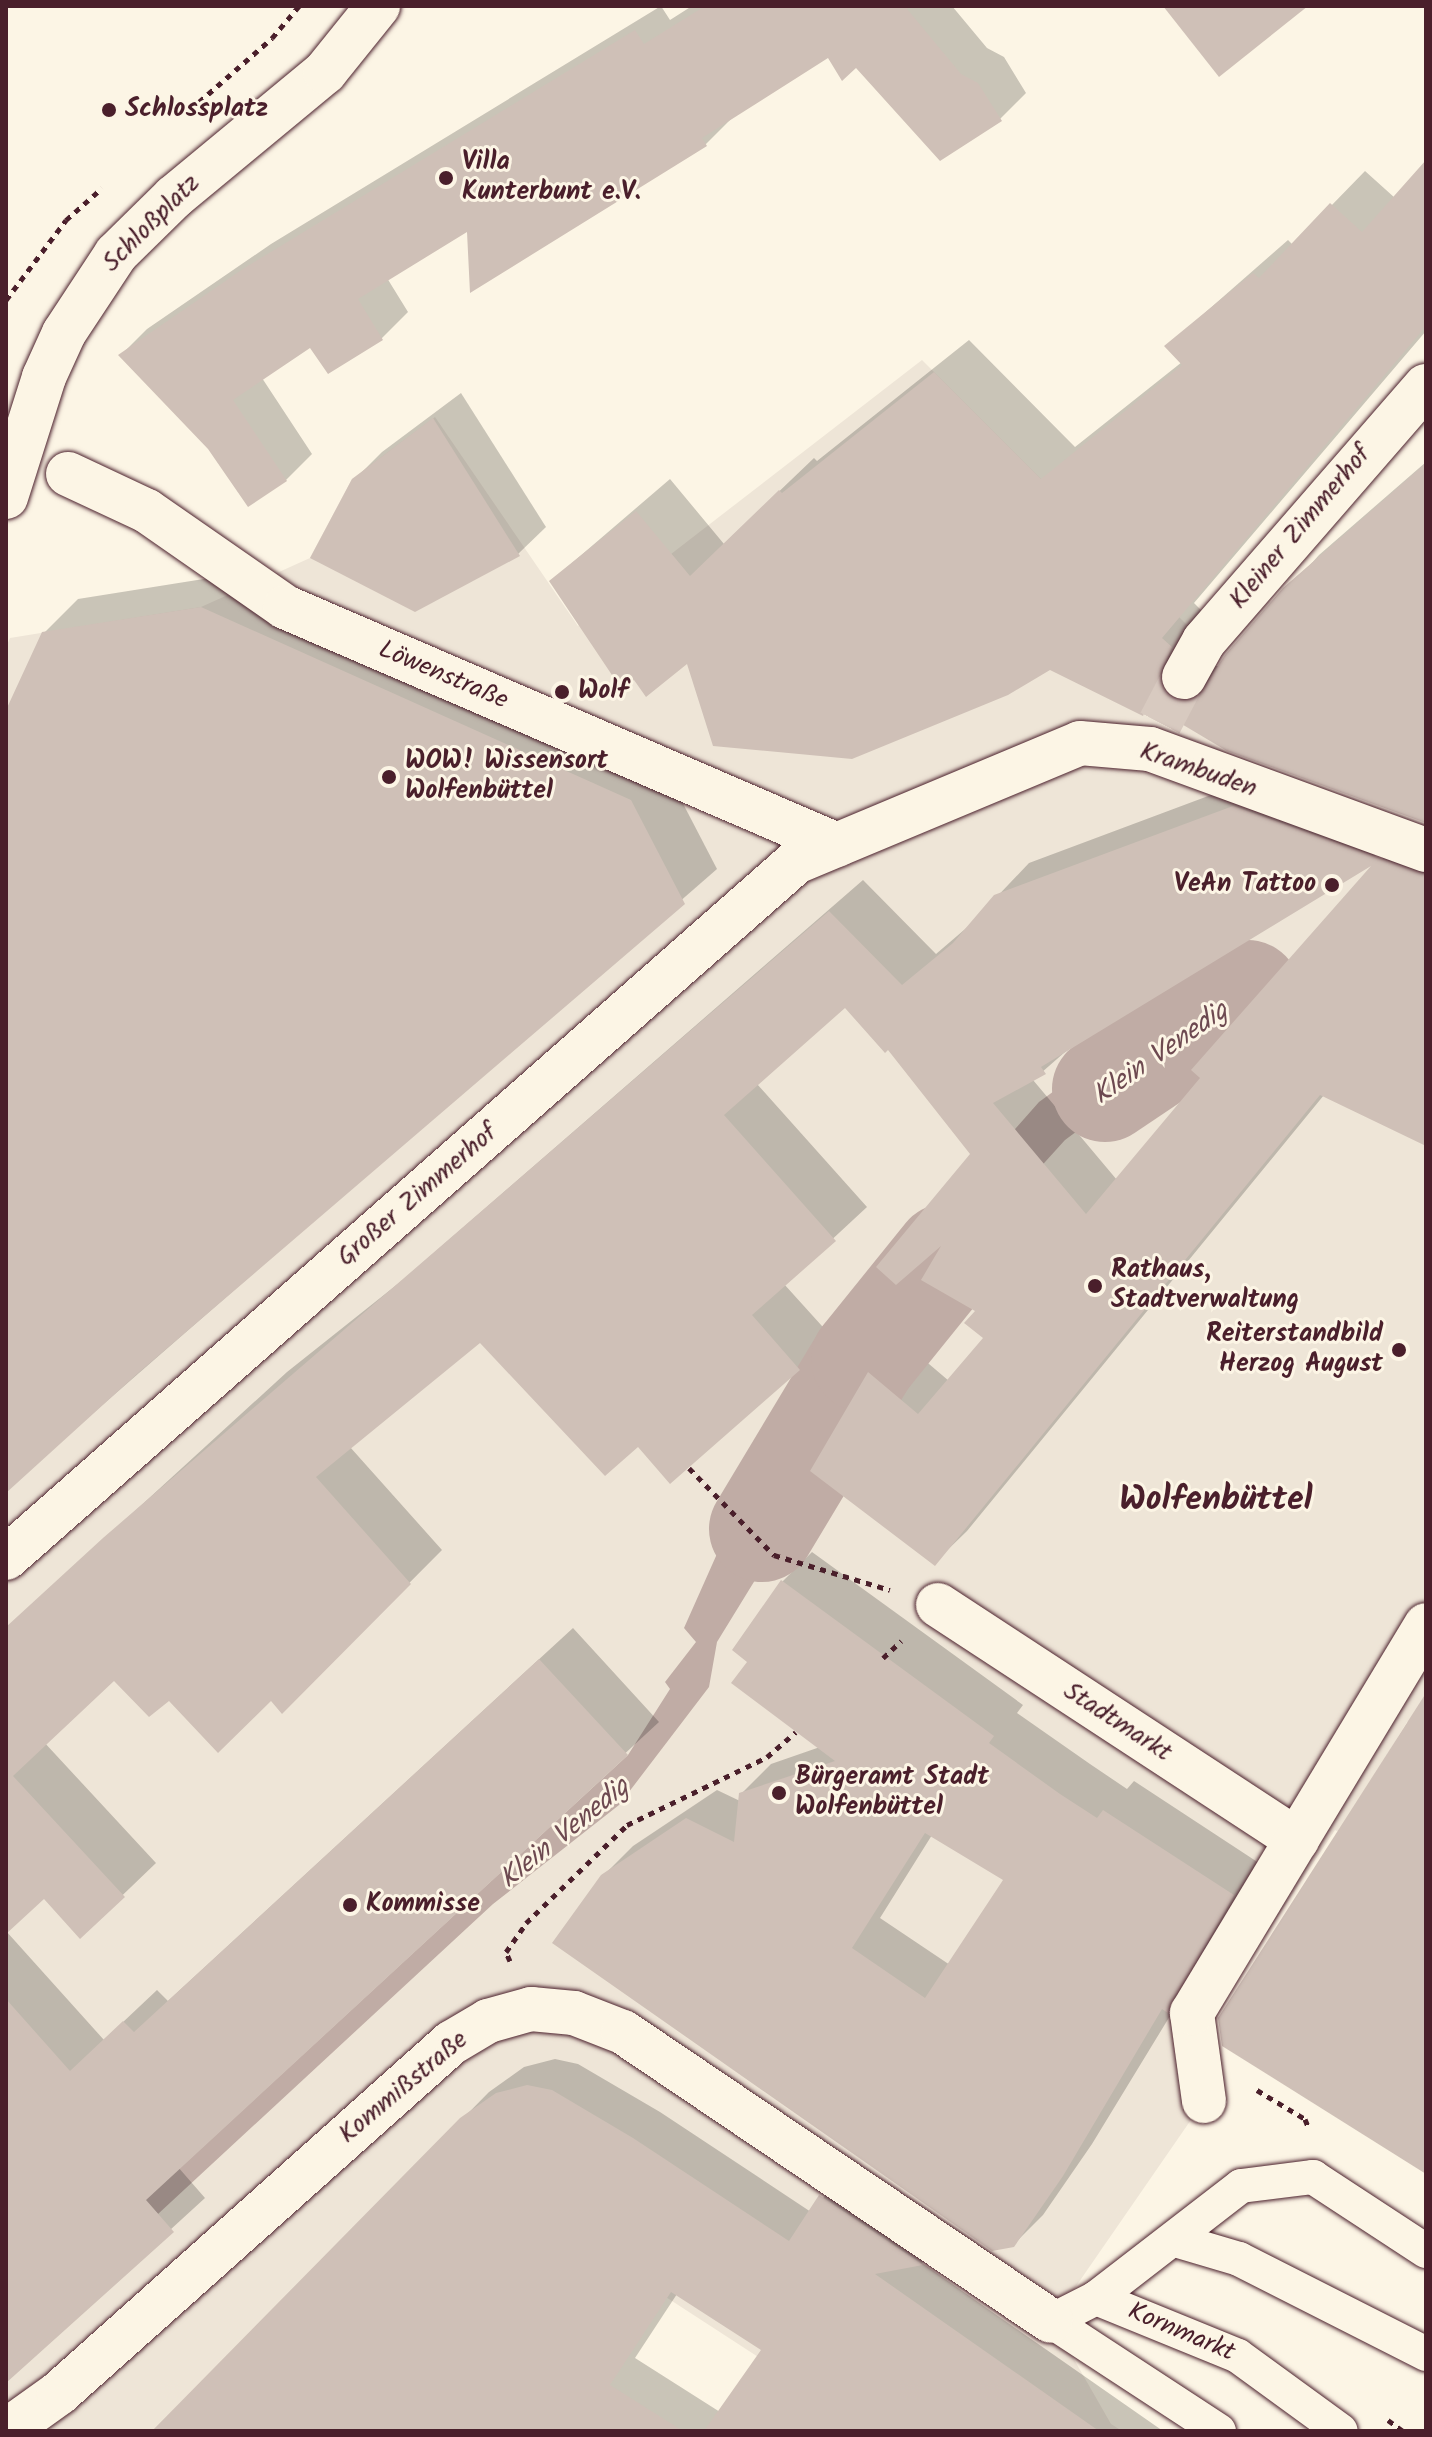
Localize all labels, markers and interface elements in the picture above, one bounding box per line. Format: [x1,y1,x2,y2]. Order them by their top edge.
place label: Schlossplatz [125,94,268,126]
marker: Schlossplatz [100,101,118,119]
place label: Villa Kunterbunt e.V. [462,147,641,208]
street label: Schloßplatz [97,169,207,279]
marker: Villa Kunterbunt e.V. [437,169,455,187]
street label: Kleiner Zimmerhof [1224,440,1378,616]
street label: Löwenstraße [373,635,513,717]
place label: Wolf [578,676,628,708]
marker: Wolf [553,683,571,701]
street label: Krambuden [1135,736,1261,806]
place label: WOW! Wissensort Wolfenbüttel [405,746,608,808]
marker: WOW! Wissensort Wolfenbüttel [380,768,398,786]
place label: VeAn Tattoo [1174,869,1316,901]
marker: VeAn Tattoo [1323,876,1341,894]
water label: Klein Venedig [1087,995,1235,1113]
street label: Großer Zimmerhof [332,1118,504,1274]
place label: Rathaus, Stadtverwaltung [1111,1255,1299,1316]
marker: Rathaus, Stadtverwaltung [1086,1277,1104,1295]
place label: Reiterstandbild Herzog August [1206,1319,1383,1380]
marker: Reiterstandbild Herzog August [1390,1341,1408,1359]
district label: Wolfenbüttel [1119,1481,1313,1521]
street label: Stadtmarkt [1057,1676,1177,1770]
place label: Bürgeramt Stadt Wolfenbüttel [795,1762,989,1824]
water label: Klein Venedig [493,1771,637,1897]
marker: Bürgeramt Stadt Wolfenbüttel [770,1784,788,1802]
place label: Kommisse [366,1889,480,1921]
marker: Kommisse [341,1896,359,1914]
street label: Kommißstraße [333,2025,475,2151]
street label: Kornmarkt [1123,2296,1239,2370]

